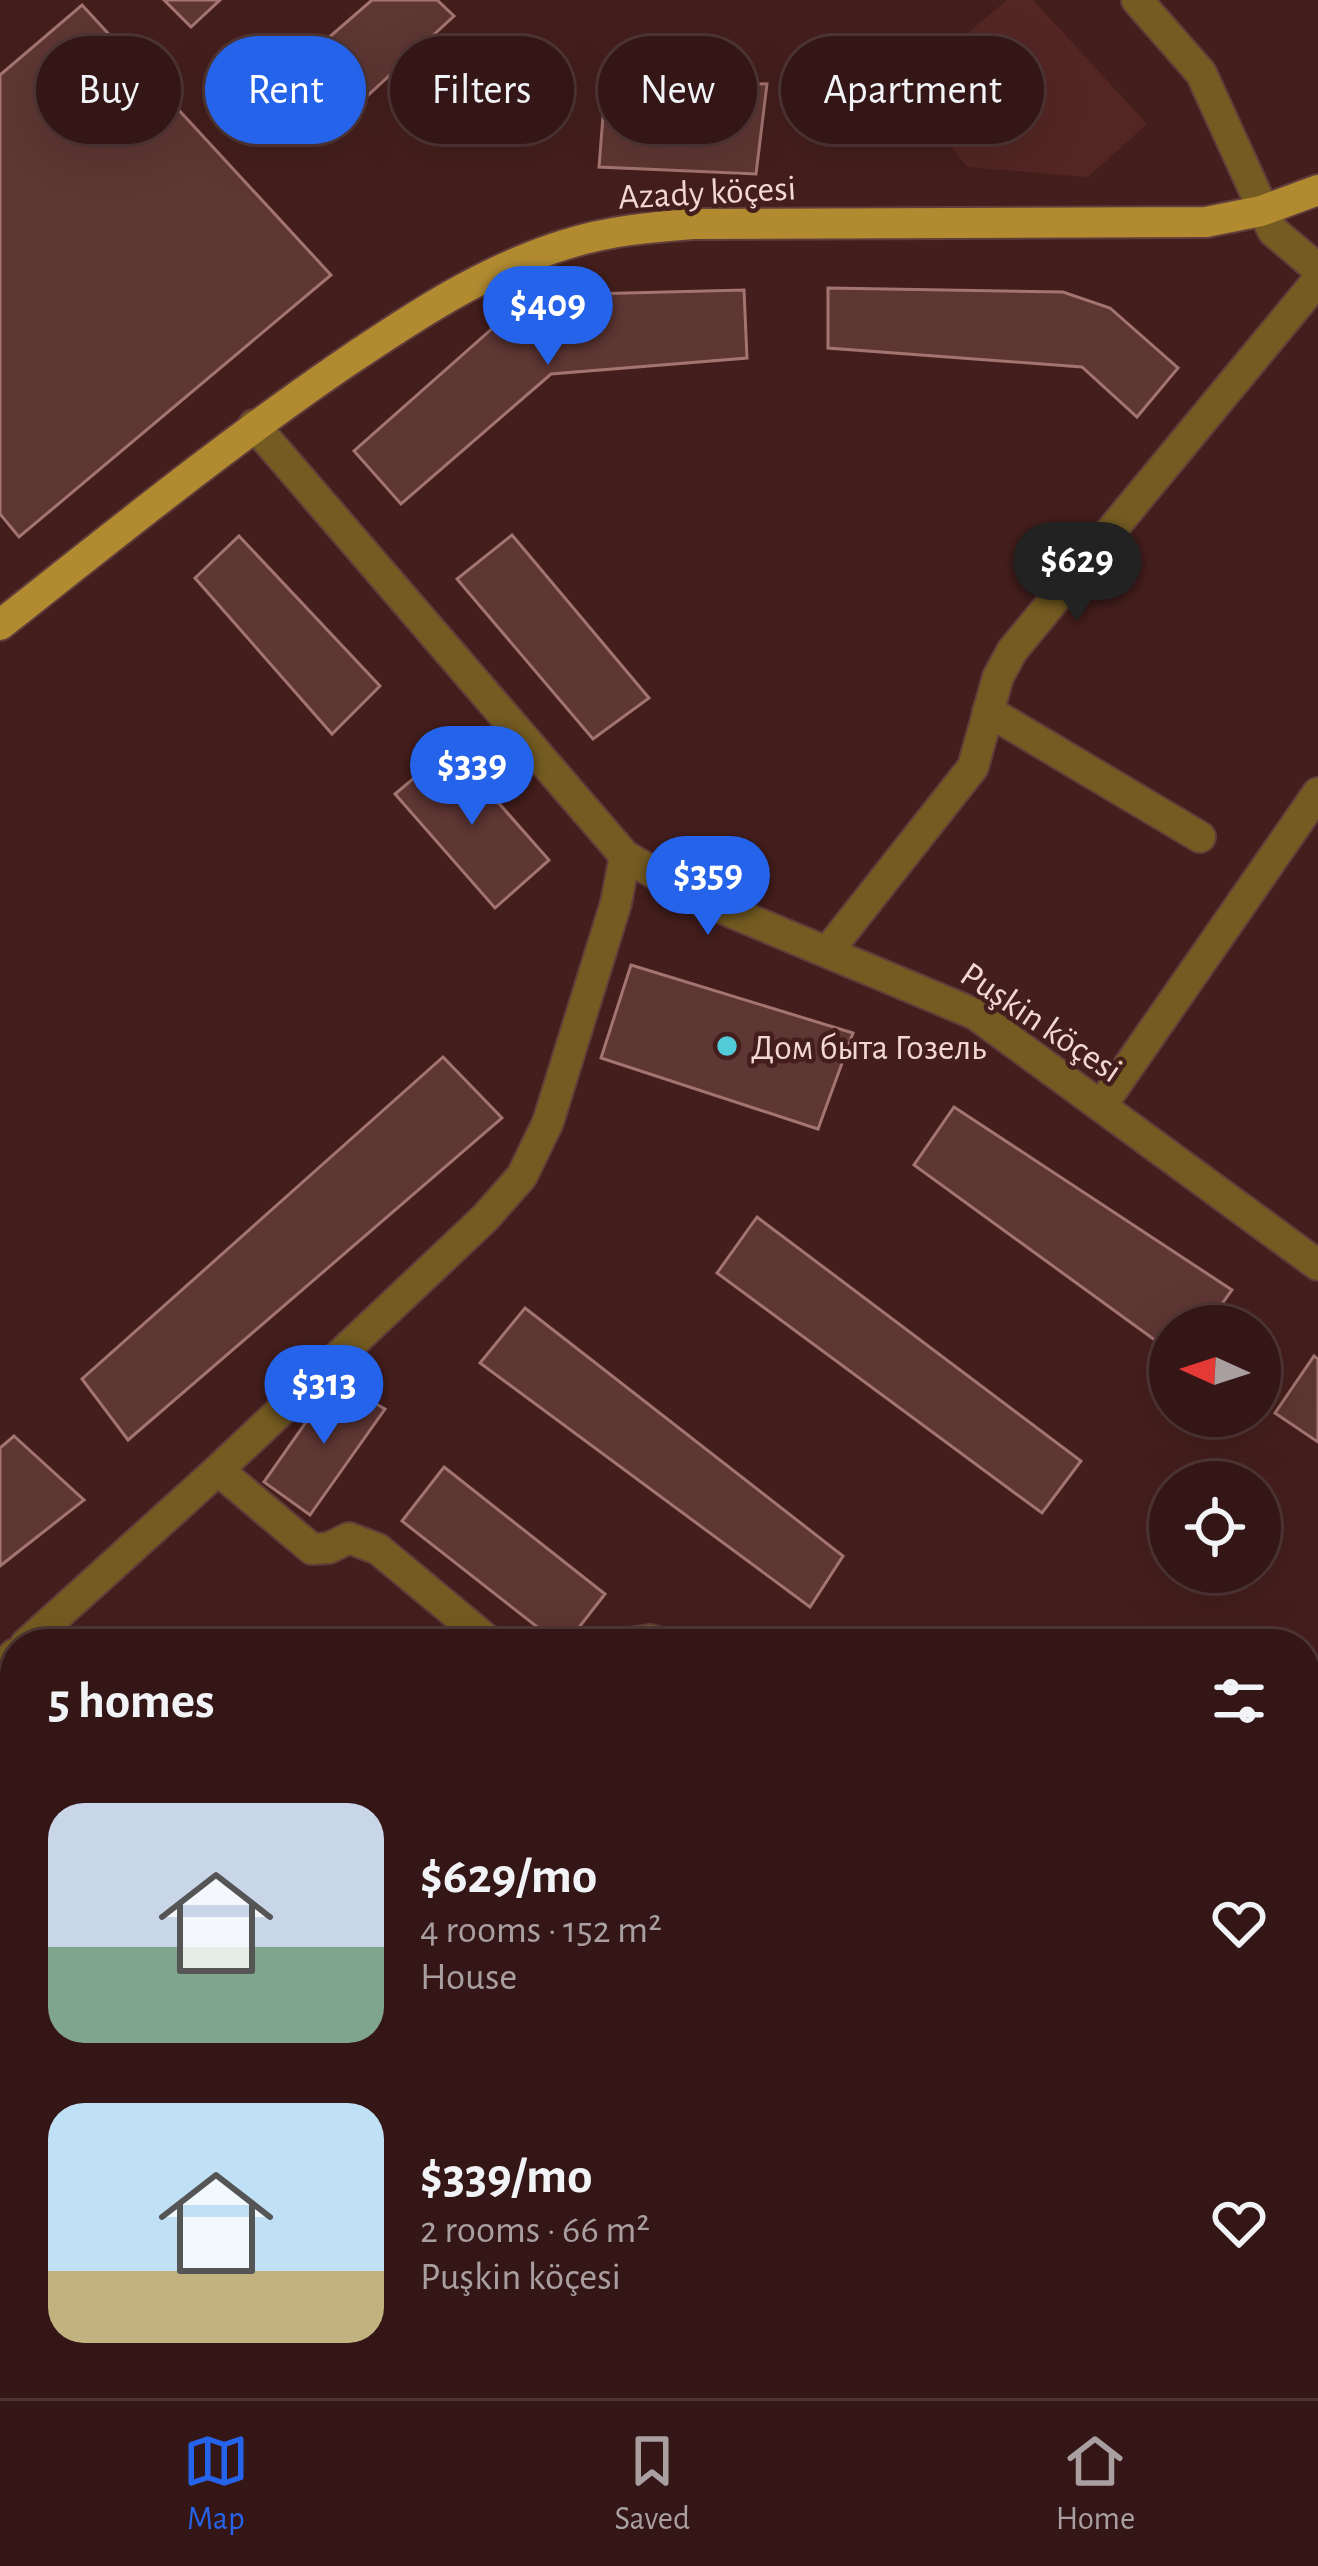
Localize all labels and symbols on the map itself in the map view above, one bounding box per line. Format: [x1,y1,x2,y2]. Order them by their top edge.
street label: Azady köçesi [617,170,797,216]
pin: $409 [477,266,619,368]
pin: $629 [1006,522,1148,624]
pin: $339 [401,726,543,828]
pin: $359 [637,836,779,938]
street label: Puşkin köçesi [954,956,1128,1089]
place label: Дом быта Гозель [751,1030,986,1066]
marker: Дом быта Гозель [714,1033,740,1059]
north arrow [1149,1305,1281,1437]
pin: $313 [253,1345,395,1447]

